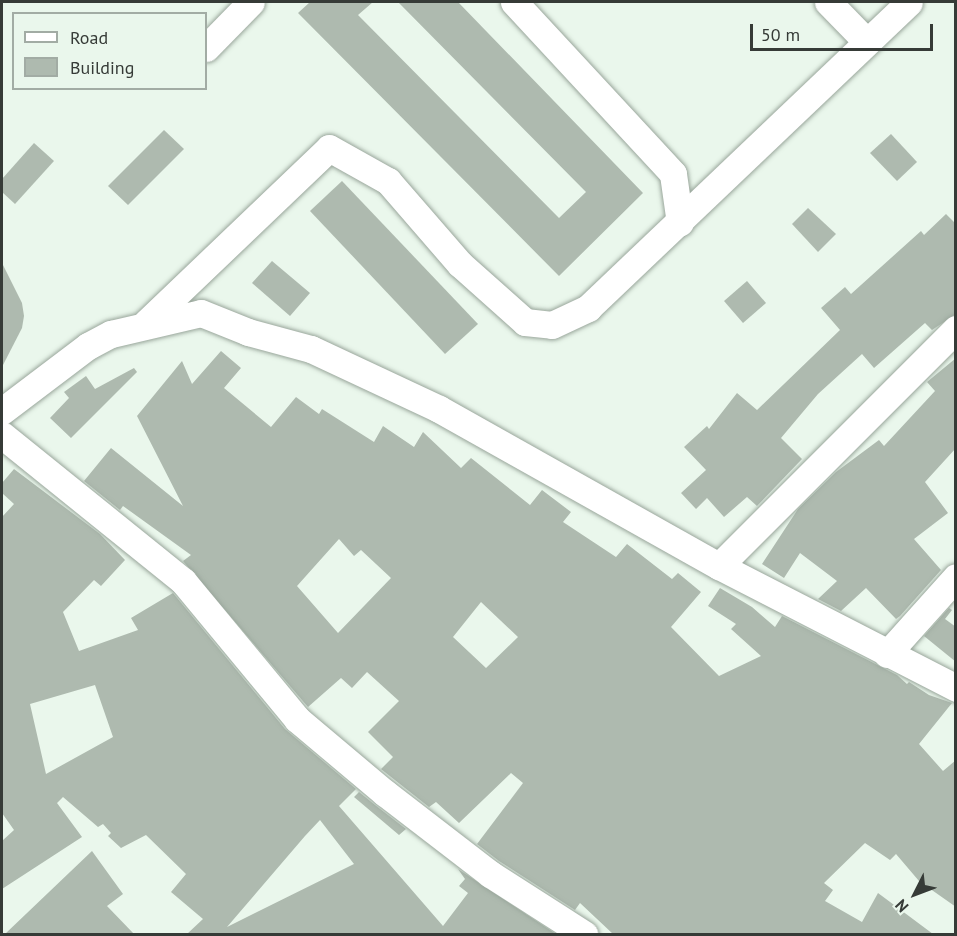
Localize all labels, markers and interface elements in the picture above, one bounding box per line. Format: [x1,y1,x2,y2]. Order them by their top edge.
legend [12,12,207,90]
scale bar [753,12,936,50]
text: 50 m [761,23,800,46]
text: Road [70,26,108,49]
text: Building [70,56,134,79]
north arrow [885,864,945,924]
text: N [891,895,913,917]

